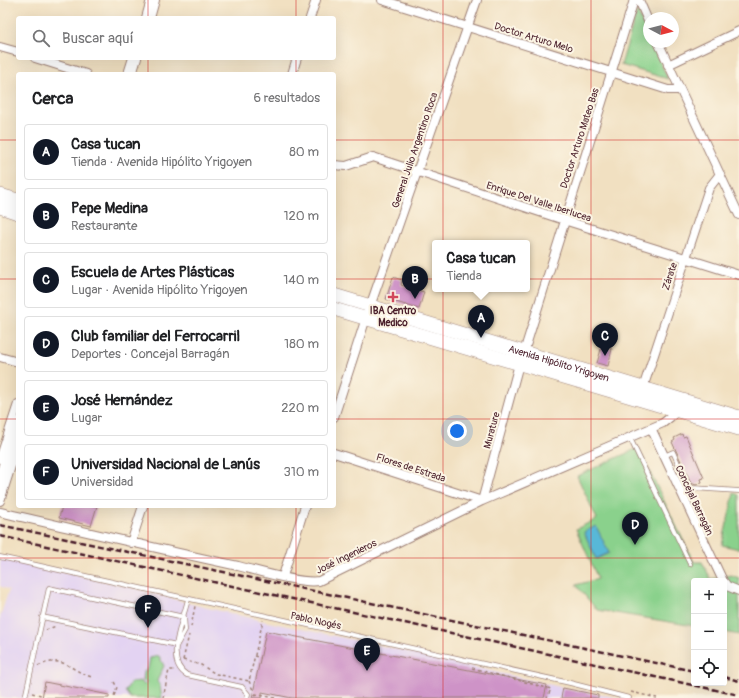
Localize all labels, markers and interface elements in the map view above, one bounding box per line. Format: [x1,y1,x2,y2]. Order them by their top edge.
north arrow [643,12,679,48]
search box [16,16,336,60]
street label: Doctor Arturo Melo [493,20,575,56]
icon: search [30,27,52,49]
text: Buscar aquí [62,29,134,48]
street label: Doctor Arturo Mateo Bas [558,86,602,190]
text: Cerca [32,88,73,109]
text: 6 resultados [253,90,320,106]
street label: General Julio Argentino Roca [389,91,441,210]
text: Casa tucan [71,135,140,154]
text: A [42,144,50,160]
text: 80 m [289,144,319,160]
text: Tienda · Avenida Hipólito Yrigoyen [71,154,252,170]
street label: Enrique Del Valle Iberlucea [485,179,593,225]
text: Pepe Medina [71,199,148,218]
text: B [42,208,50,224]
text: 120 m [283,208,319,224]
text: Restaurante [71,218,137,234]
popup [432,240,530,292]
text: Casa tucan [446,249,516,268]
street label: Zárate [660,261,680,292]
text: Escuela de Artes Plásticas [71,263,234,282]
pin: B [402,266,428,299]
text: Tienda [446,268,482,284]
text: C [42,272,50,288]
text: 140 m [283,272,319,288]
text: Lugar · Avenida Hipólito Yrigoyen [71,282,248,298]
marker: IBA Centro Medico [387,291,399,303]
place label: IBA Centro Medico [370,305,417,329]
pin: A [468,305,494,338]
pin: C [592,323,618,356]
text: Club familiar del Ferrocarril [71,327,240,346]
text: D [42,336,50,352]
text: 180 m [284,336,319,352]
street label: Avenida Hipólito Yrigoyen [507,343,611,385]
text: Deportes · Concejal Barragán [71,346,230,362]
text: José Hernández [71,391,173,410]
text: E [43,400,49,416]
text: 220 m [281,400,319,416]
text: Lugar [71,410,102,426]
street label: Murature [481,411,503,450]
your location [447,421,467,441]
street label: Flores de Estrada [374,451,447,485]
text: Universidad Nacional de Lanús [71,455,260,474]
street label: Concejal Barragán [673,463,716,538]
text: F [42,464,50,480]
text: 310 m [283,464,319,480]
text: Universidad [71,474,133,490]
pin: D [622,512,648,545]
street label: José Ingenieros [314,537,379,577]
map controls [691,578,727,686]
button: + [691,578,727,614]
pin: F [135,595,161,628]
street label: Pablo Nogés [289,610,343,632]
button: − [691,614,727,650]
pin: E [354,638,380,671]
button: locate [691,650,727,686]

